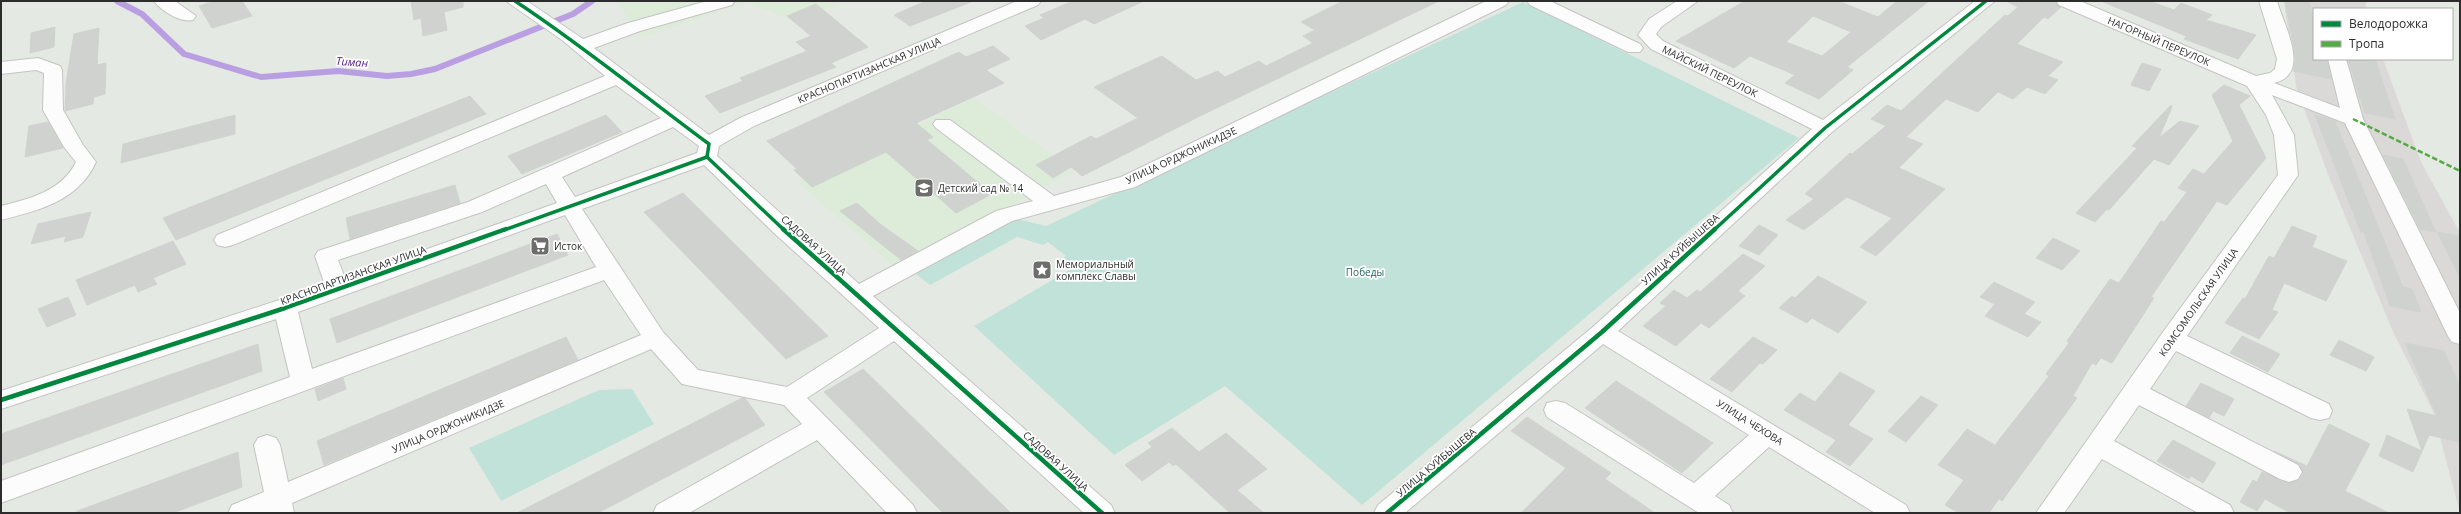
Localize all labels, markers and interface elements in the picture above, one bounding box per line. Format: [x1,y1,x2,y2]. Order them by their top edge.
legend [2313,8,2453,60]
street label: НАГОРНЫЙ ПЕРЕУЛОК [2106,13,2213,69]
text: Велодорожка [2349,15,2428,32]
street label: КРАСНОПАРТИЗАНСКАЯ УЛИЦА [795,33,943,107]
text: Тропа [2349,35,2384,52]
street label: МАЙСКИЙ ПЕРЕУЛОК [1660,42,1761,101]
water label: Тиман [335,53,369,70]
street label: УЛИЦА ОРДЖОНИКИДЗЕ [1123,123,1239,187]
school or university icon: Детский сад № 14 [913,177,935,199]
place label: Детский сад № 14 [938,181,1024,195]
street label: УЛИЦА КУЙБЫШЕВА [1638,210,1722,288]
street label: САДОВАЯ УЛИЦА [778,212,850,279]
supermarket icon: Исток [529,235,551,257]
place label: Исток [554,239,583,253]
street label: КРАСНОПАРТИЗАНСКАЯ УЛИЦА [278,242,429,308]
street label: КОМСОМОЛЬСКАЯ УЛИЦА [2155,245,2241,359]
place label: Мемориальный комплекс Славы [1056,257,1136,283]
place icon: Мемориальный комплекс Славы [1031,259,1053,281]
park label: Победы [1346,265,1384,279]
street label: УЛИЦА ОРДЖОНИКИДЗЕ [390,396,506,456]
street label: УЛИЦА ЧЕХОВА [1714,396,1786,448]
street label: УЛИЦА КУЙБЫШЕВА [1393,424,1479,500]
street label: САДОВАЯ УЛИЦА [1020,428,1092,495]

